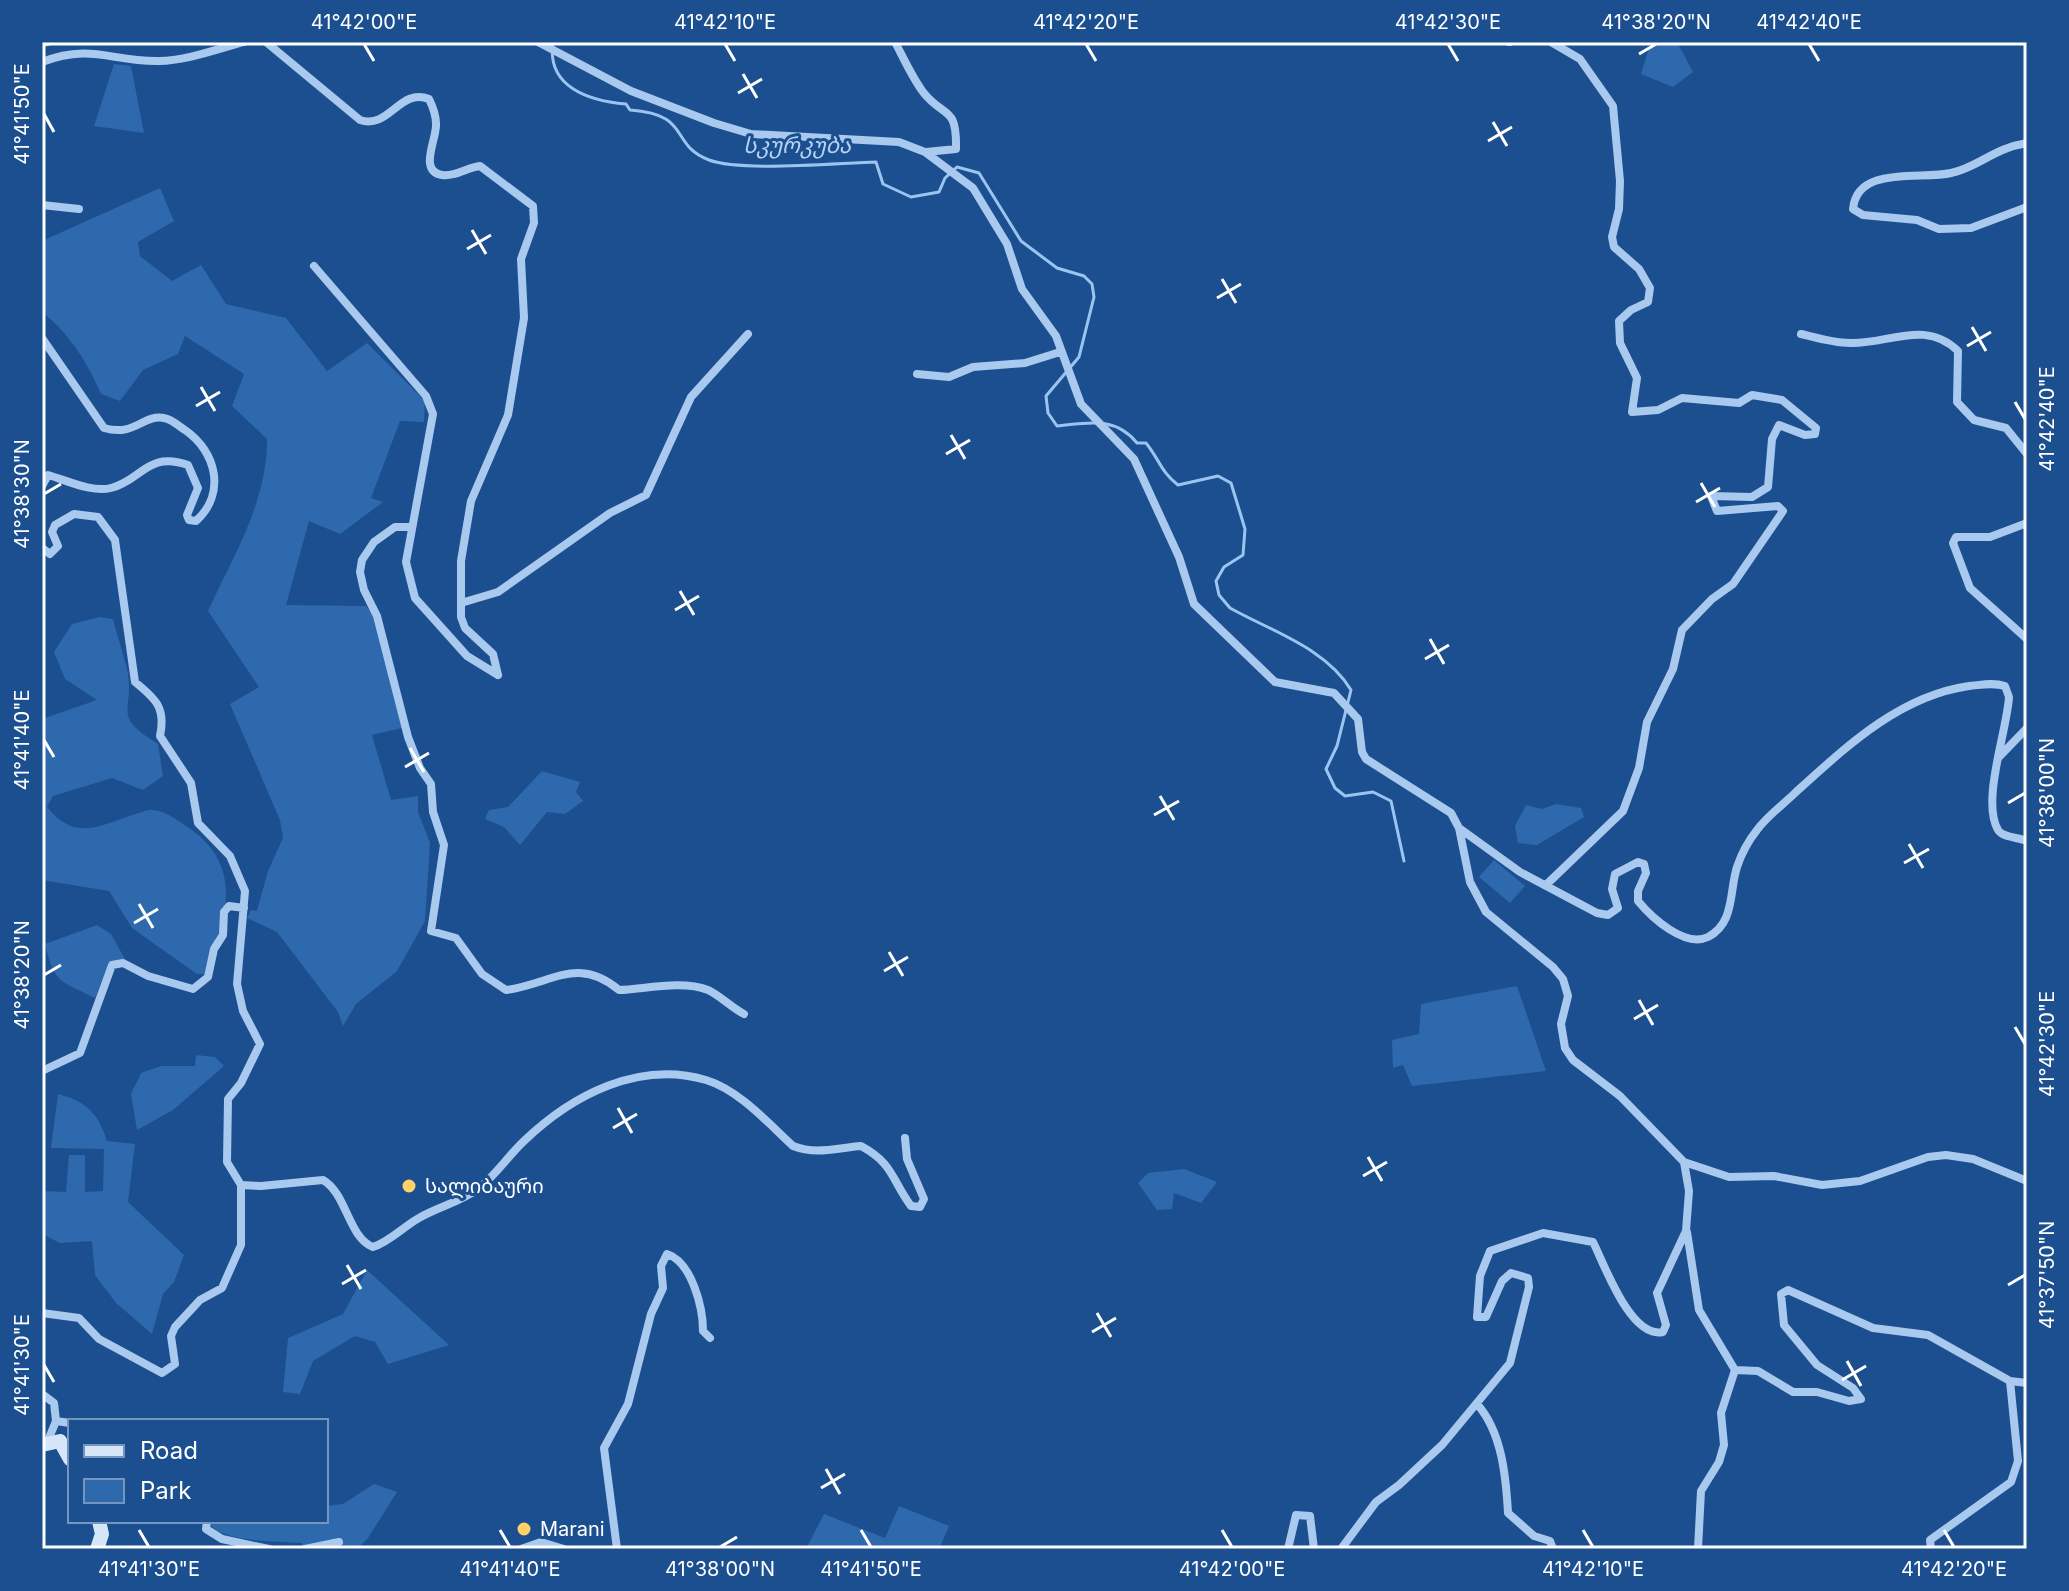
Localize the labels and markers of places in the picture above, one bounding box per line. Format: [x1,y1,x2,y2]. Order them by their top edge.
place label: სალიბაური [425,1174,544,1199]
marker: სალიბაური [400,1177,418,1195]
place label: Marani [540,1517,605,1541]
marker: Marani [515,1520,533,1538]

